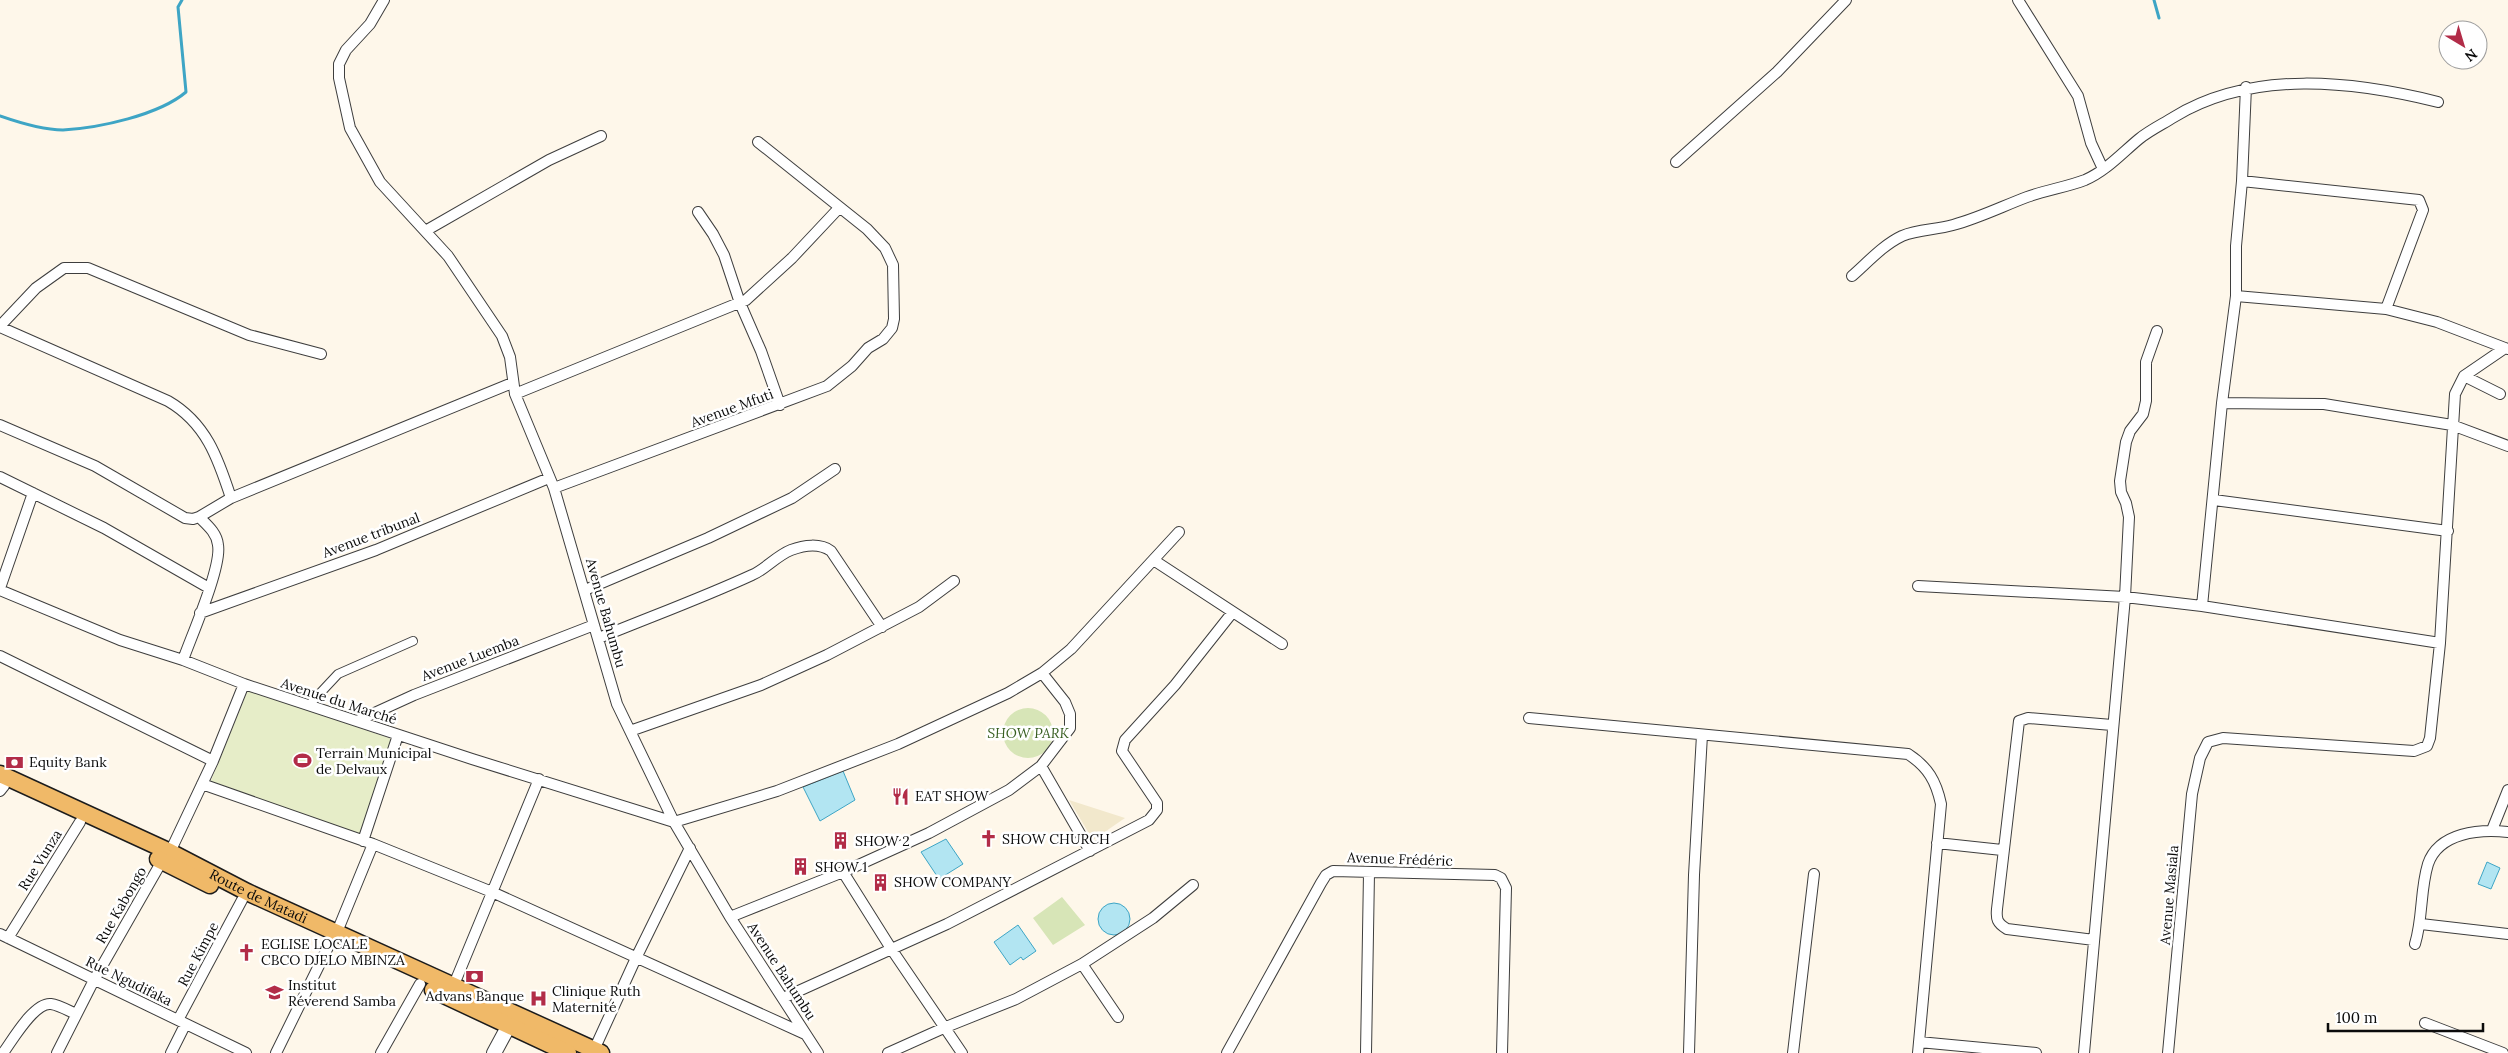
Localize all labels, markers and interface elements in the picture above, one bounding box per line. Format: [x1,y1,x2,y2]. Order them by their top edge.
north arrow [2438,20,2488,70]
text: N [2461,45,2481,66]
street label: Avenue Mfuti [687,385,776,432]
street label: Avenue tribunal [319,508,422,562]
street label: Avenue Bahumbu [582,555,630,670]
street label: Avenue Luemba [418,631,521,685]
street label: Avenue du Marché [278,673,400,728]
park label: SHOW PARK [987,724,1069,742]
place label: Terrain Municipal de Delvaux [316,744,432,778]
sports icon: Terrain Municipal de Delvaux [292,751,312,771]
bank icon: Equity Bank [5,752,25,772]
place label: Equity Bank [29,753,107,771]
restaurant icon: EAT SHOW [891,786,911,806]
place label: EAT SHOW [915,787,989,805]
street label: Rue Vunza [14,826,66,894]
church icon: SHOW CHURCH [978,829,998,849]
place label: SHOW CHURCH [1002,830,1110,848]
building icon: SHOW 2 [831,831,851,851]
place label: SHOW 2 [855,832,910,850]
street label: Avenue Masiala [2156,844,2182,947]
street label: Avenue Frédéric [1346,848,1453,870]
building icon: SHOW 1 [791,857,811,877]
place label: SHOW 1 [815,858,867,876]
street label: Rue Kabongo [92,863,150,947]
street label: Route de Matadi [206,865,310,927]
building icon: SHOW COMPANY [870,872,890,892]
place label: SHOW COMPANY [894,873,1012,891]
street label: Rue Kimpe [174,918,223,989]
street label: Avenue Bahumbu [743,918,820,1023]
place label: EGLISE LOCALE CBCO DJELO MBINZA [261,935,405,969]
church icon: EGLISE LOCALE CBCO DJELO MBINZA [237,942,257,962]
street label: Rue Ngudifaka [83,952,175,1010]
bank icon: Advans Banque [465,966,485,986]
place label: Institut Réverend Samba [288,976,396,1010]
place label: Clinique Ruth Maternité [552,982,641,1016]
school or university icon: Institut Réverend Samba [264,983,284,1003]
place label: Advans Banque [425,987,525,1005]
hospital icon: Clinique Ruth Maternité [528,989,548,1009]
scale bar [2328,1000,2483,1032]
text: 100 m [2336,1008,2377,1027]

